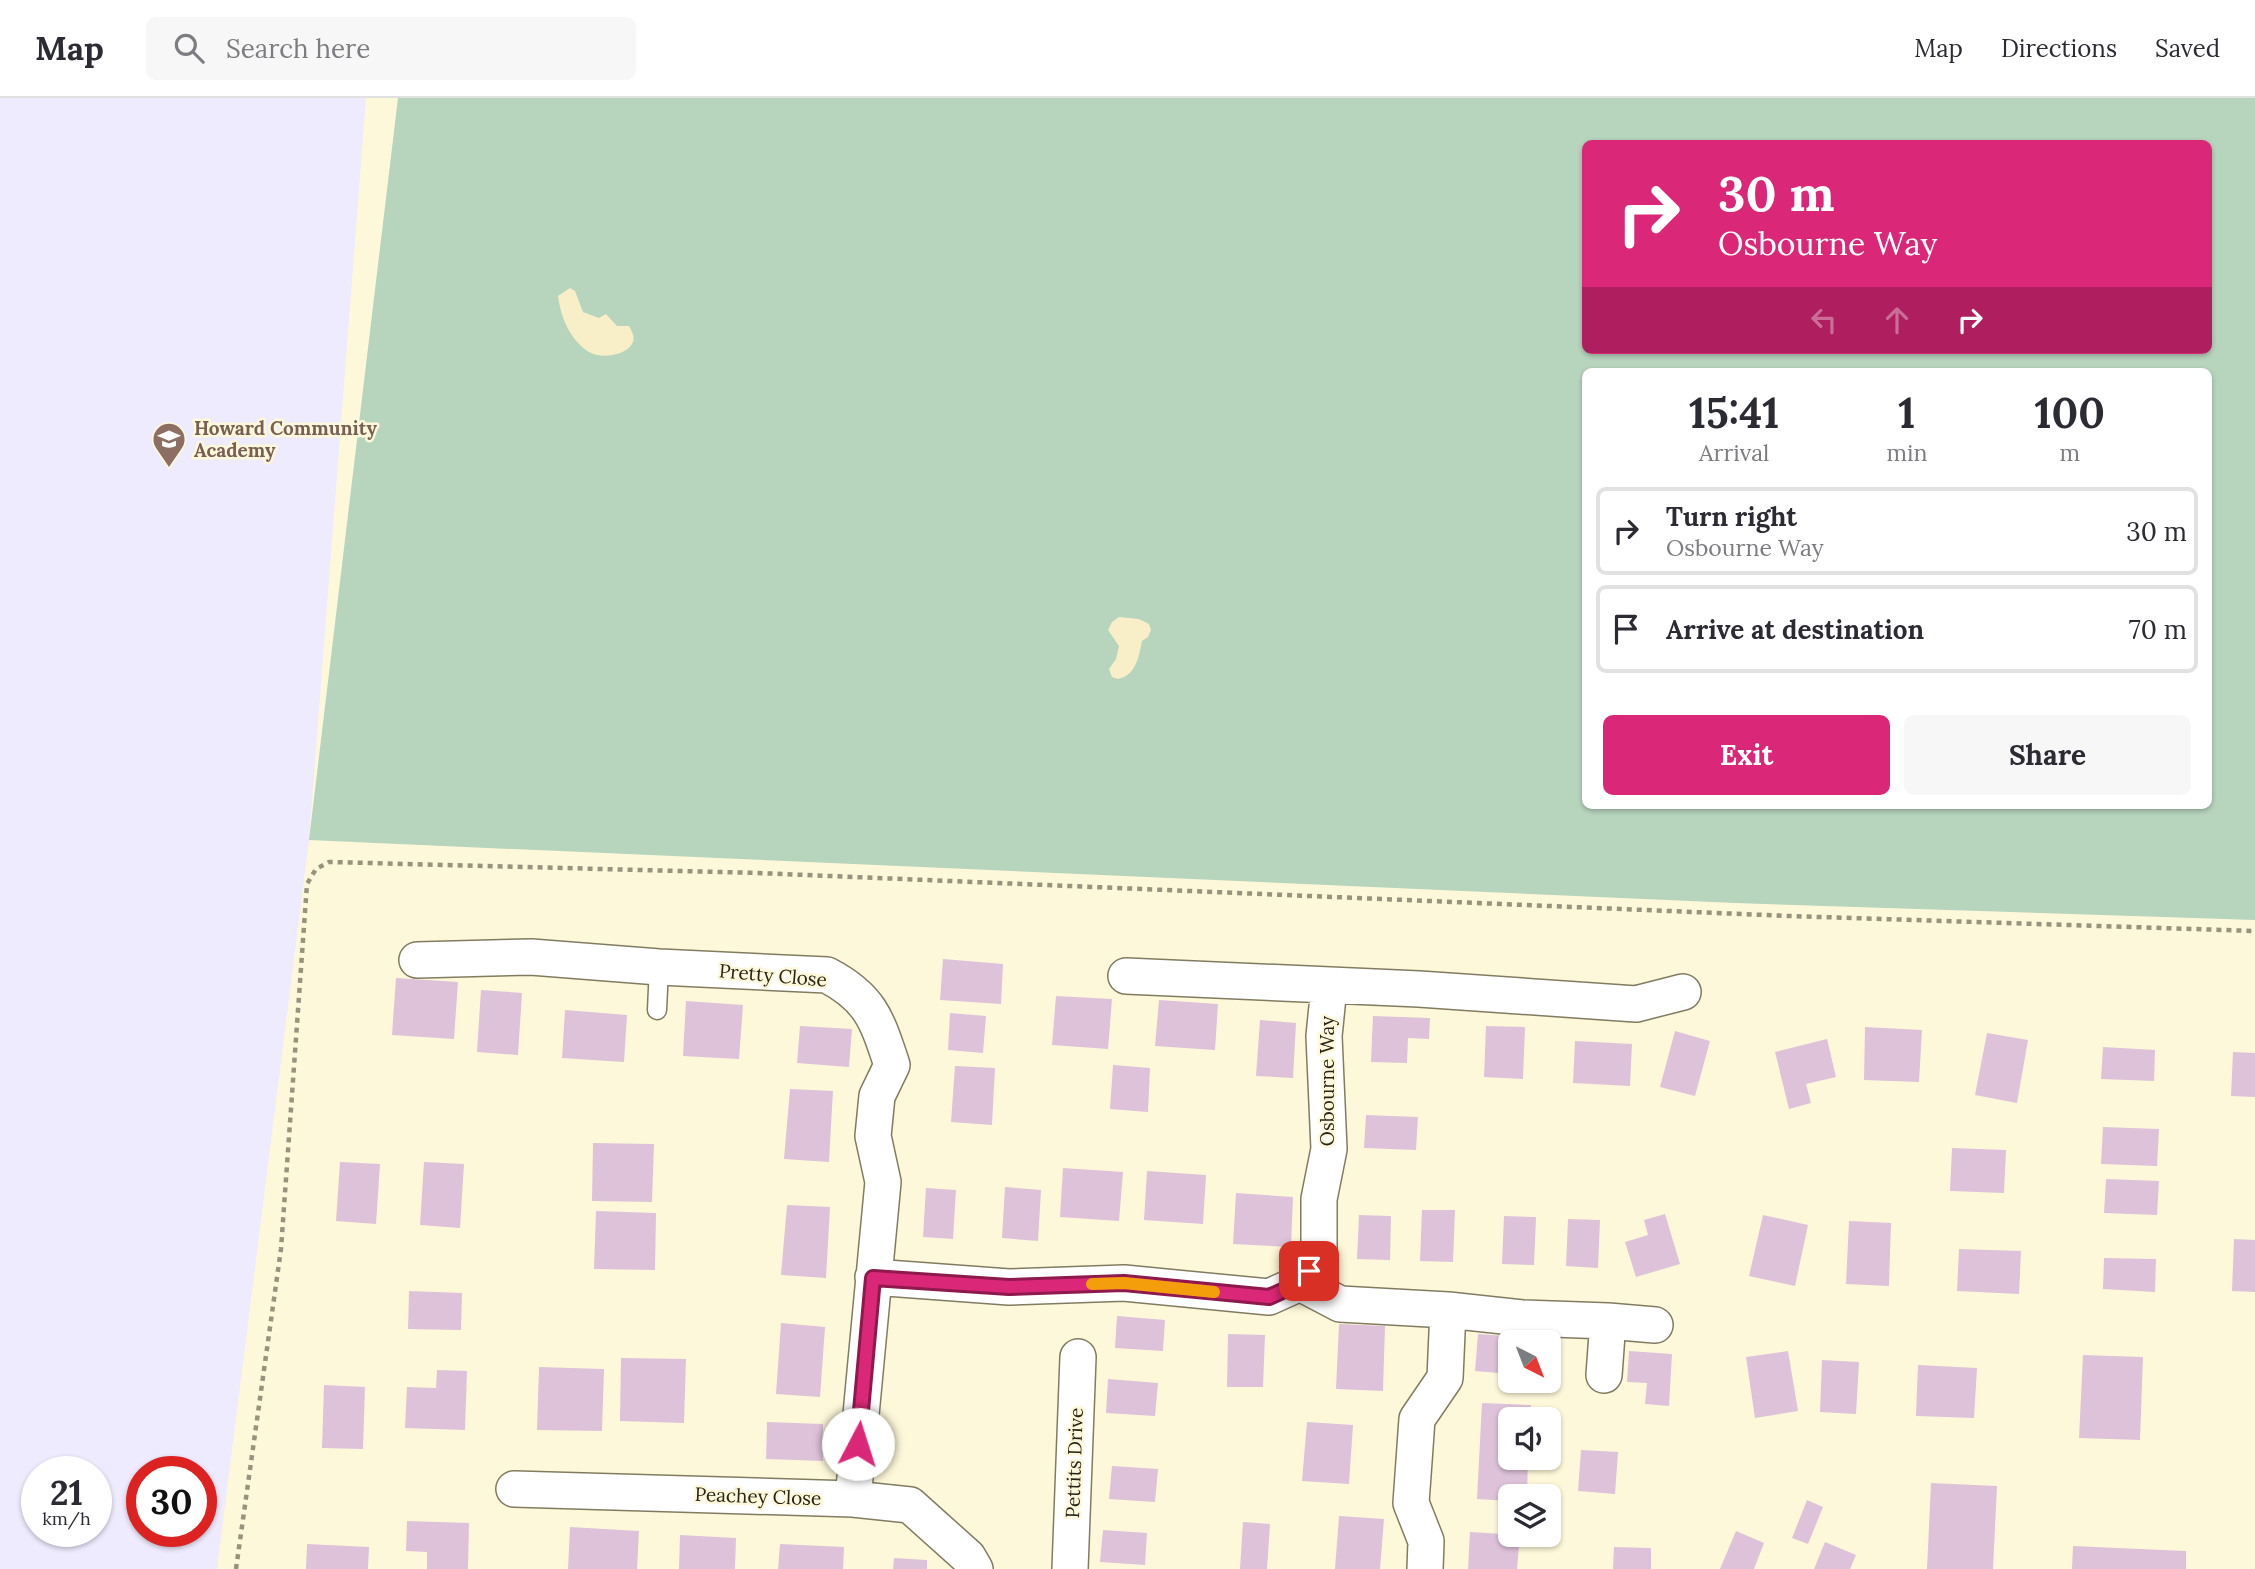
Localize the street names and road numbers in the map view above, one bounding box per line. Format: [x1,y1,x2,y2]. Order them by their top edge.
street label: Pretty Close [718,958,828,992]
street label: Osbourne Way [1315,1016,1339,1146]
street label: Pettits Drive [1060,1407,1088,1519]
street label: Peachey Close [694,1482,822,1510]

